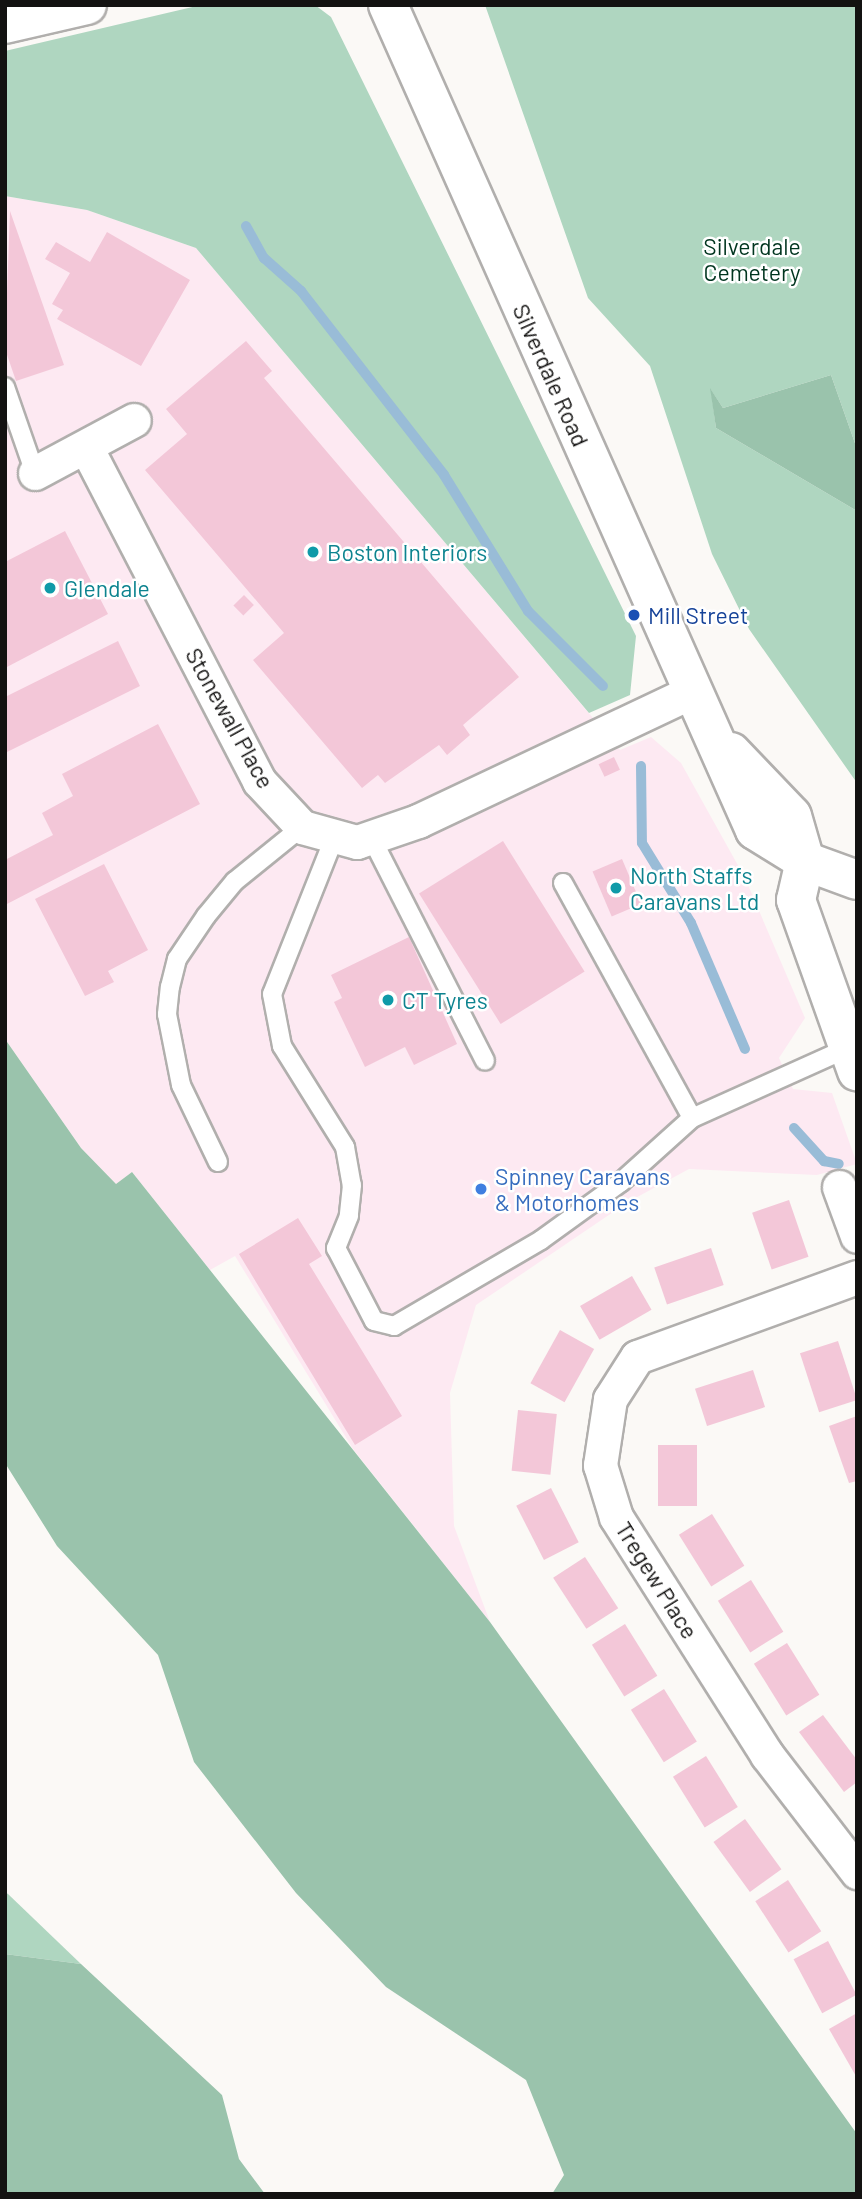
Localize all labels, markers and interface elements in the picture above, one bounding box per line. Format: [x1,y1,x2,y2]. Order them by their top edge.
park label: Silverdale Cemetery [703,232,801,286]
street label: Silverdale Road [507,300,595,450]
place label: Boston Interiors [327,538,487,566]
marker: Boston Interiors [305,544,321,560]
place label: Glendale [64,574,150,602]
marker: Glendale [42,580,58,596]
place label: Mill Street [648,601,748,629]
marker: Mill Street [626,607,642,623]
street label: Stonewall Place [180,643,280,793]
place label: North Staffs Caravans Ltd [630,861,759,915]
marker: North Staffs Caravans Ltd [608,880,624,896]
place label: CT Tyres [402,986,488,1014]
marker: CT Tyres [380,992,396,1008]
place label: Spinney Caravans & Motorhomes [495,1162,670,1216]
marker: Spinney Caravans & Motorhomes [473,1181,489,1197]
street label: Tregew Place [610,1516,704,1644]

